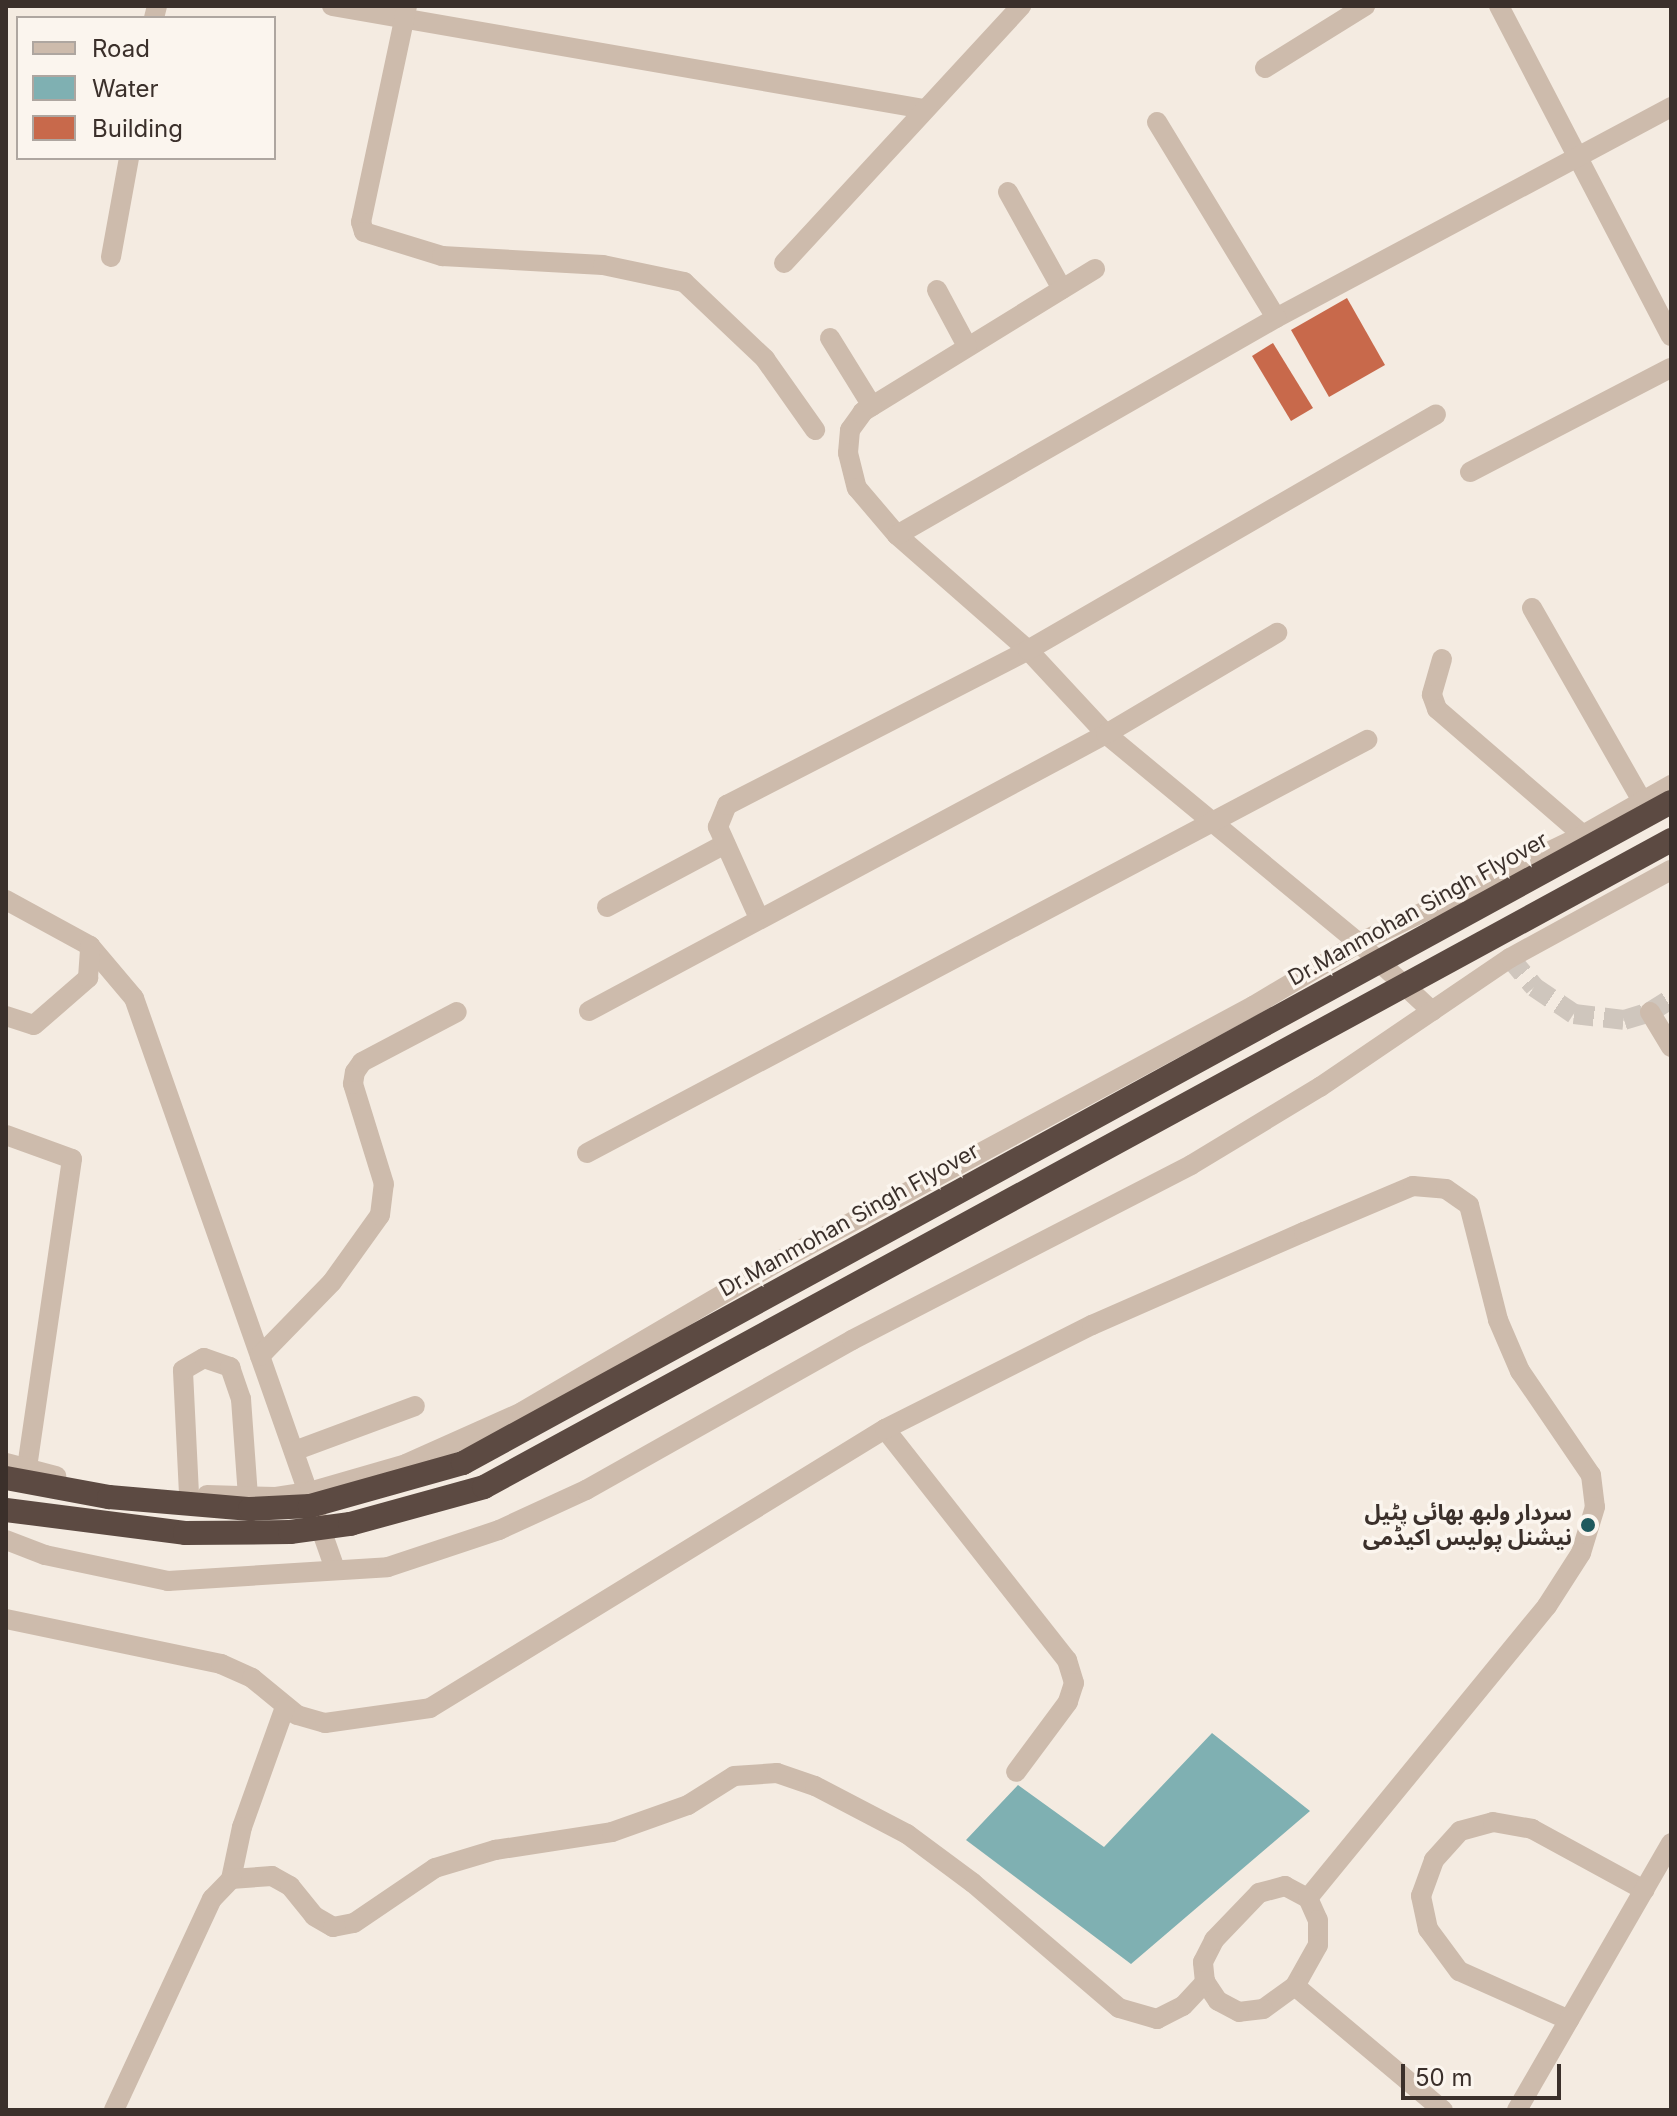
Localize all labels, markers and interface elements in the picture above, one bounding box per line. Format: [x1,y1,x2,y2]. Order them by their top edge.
legend [16,16,276,160]
text: Road [92,34,150,63]
text: Water [92,74,159,103]
text: Building [92,114,183,143]
street label: Dr.Manmohan Singh Flyover [1284,827,1552,991]
street label: Dr.Manmohan Singh Flyover [715,1138,983,1302]
place label: سردار ولبھ بھائی پٹیل نیشنل پولیس اکیڈمی [1363,1499,1572,1550]
marker: سردار ولبھ بھائی پٹیل نیشنل پولیس اکیڈمی [1579,1516,1597,1534]
scale bar [1405,2048,1565,2098]
text: 50 m [1415,2063,1473,2092]

